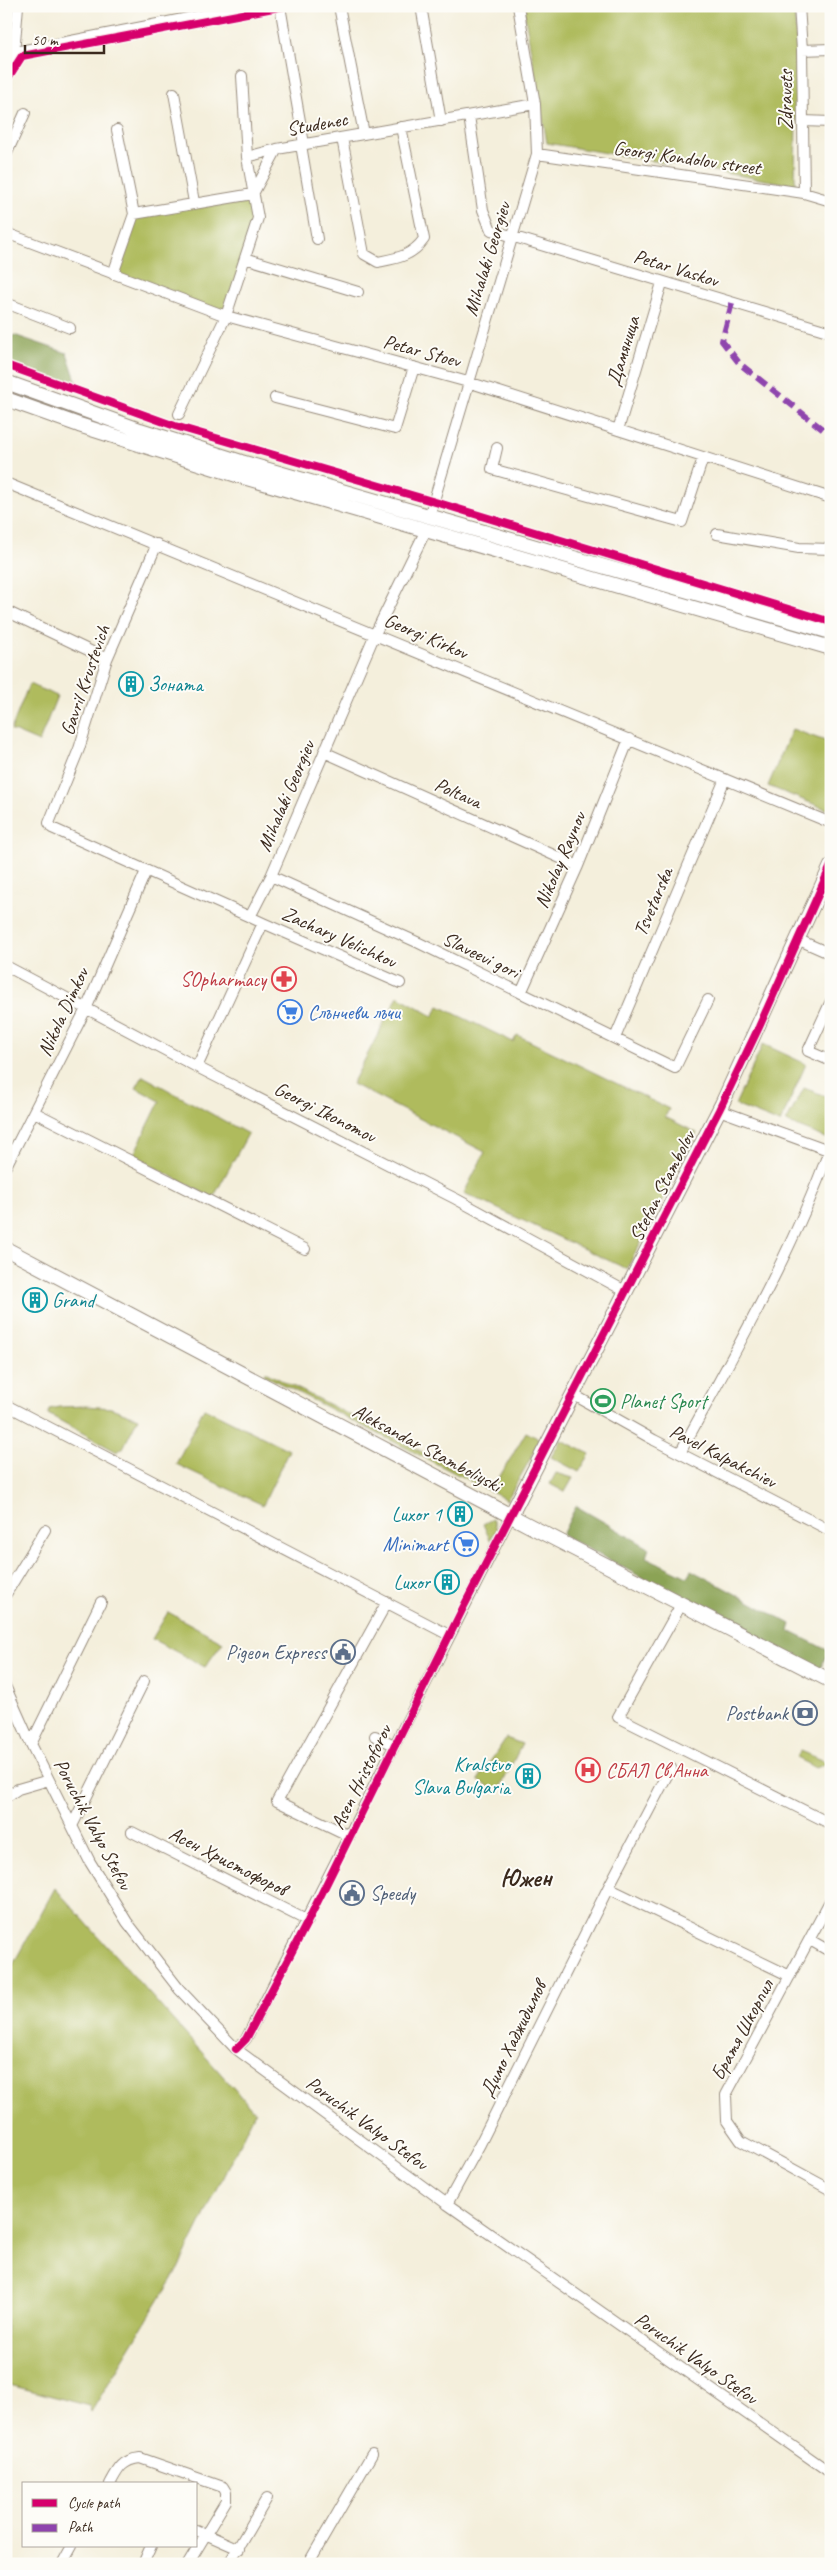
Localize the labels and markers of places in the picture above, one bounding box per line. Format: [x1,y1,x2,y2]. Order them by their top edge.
building icon: Зоната [118,671,144,697]
place label: Зоната [148,672,204,697]
pharmacy icon: SOpharmacy [271,966,297,992]
place label: SOpharmacy [180,967,268,992]
supermarket icon: Слънчеви лъчи [277,999,303,1025]
place label: Слънчеви лъчи [308,1000,402,1025]
building icon: Grand [22,1287,48,1313]
place label: Grand [52,1288,98,1313]
sports icon: Planet Sport [590,1388,616,1414]
place label: Planet Sport [620,1389,710,1414]
building icon: Luxor 1 [447,1501,473,1527]
place label: Luxor 1 [392,1502,443,1527]
supermarket icon: Minimart [453,1531,479,1557]
place label: Minimart [383,1532,450,1557]
building icon: Luxor [434,1569,460,1595]
place label: Luxor [394,1570,432,1595]
public building icon: Pigeon Express [330,1639,356,1665]
place label: Pigeon Express [226,1640,328,1665]
bank icon: Postbank [792,1700,818,1726]
place label: Postbank [726,1701,790,1726]
place label: Kralstvo Slava Bulgaria [412,1752,512,1800]
hospital icon: СБАЛ Св,Анна [575,1757,601,1783]
place label: СБАЛ Св,Анна [606,1758,709,1783]
building icon: Kralstvo Slava Bulgaria [515,1763,541,1789]
public building icon: Speedy [339,1880,365,1906]
place label: Speedy [370,1881,417,1906]

